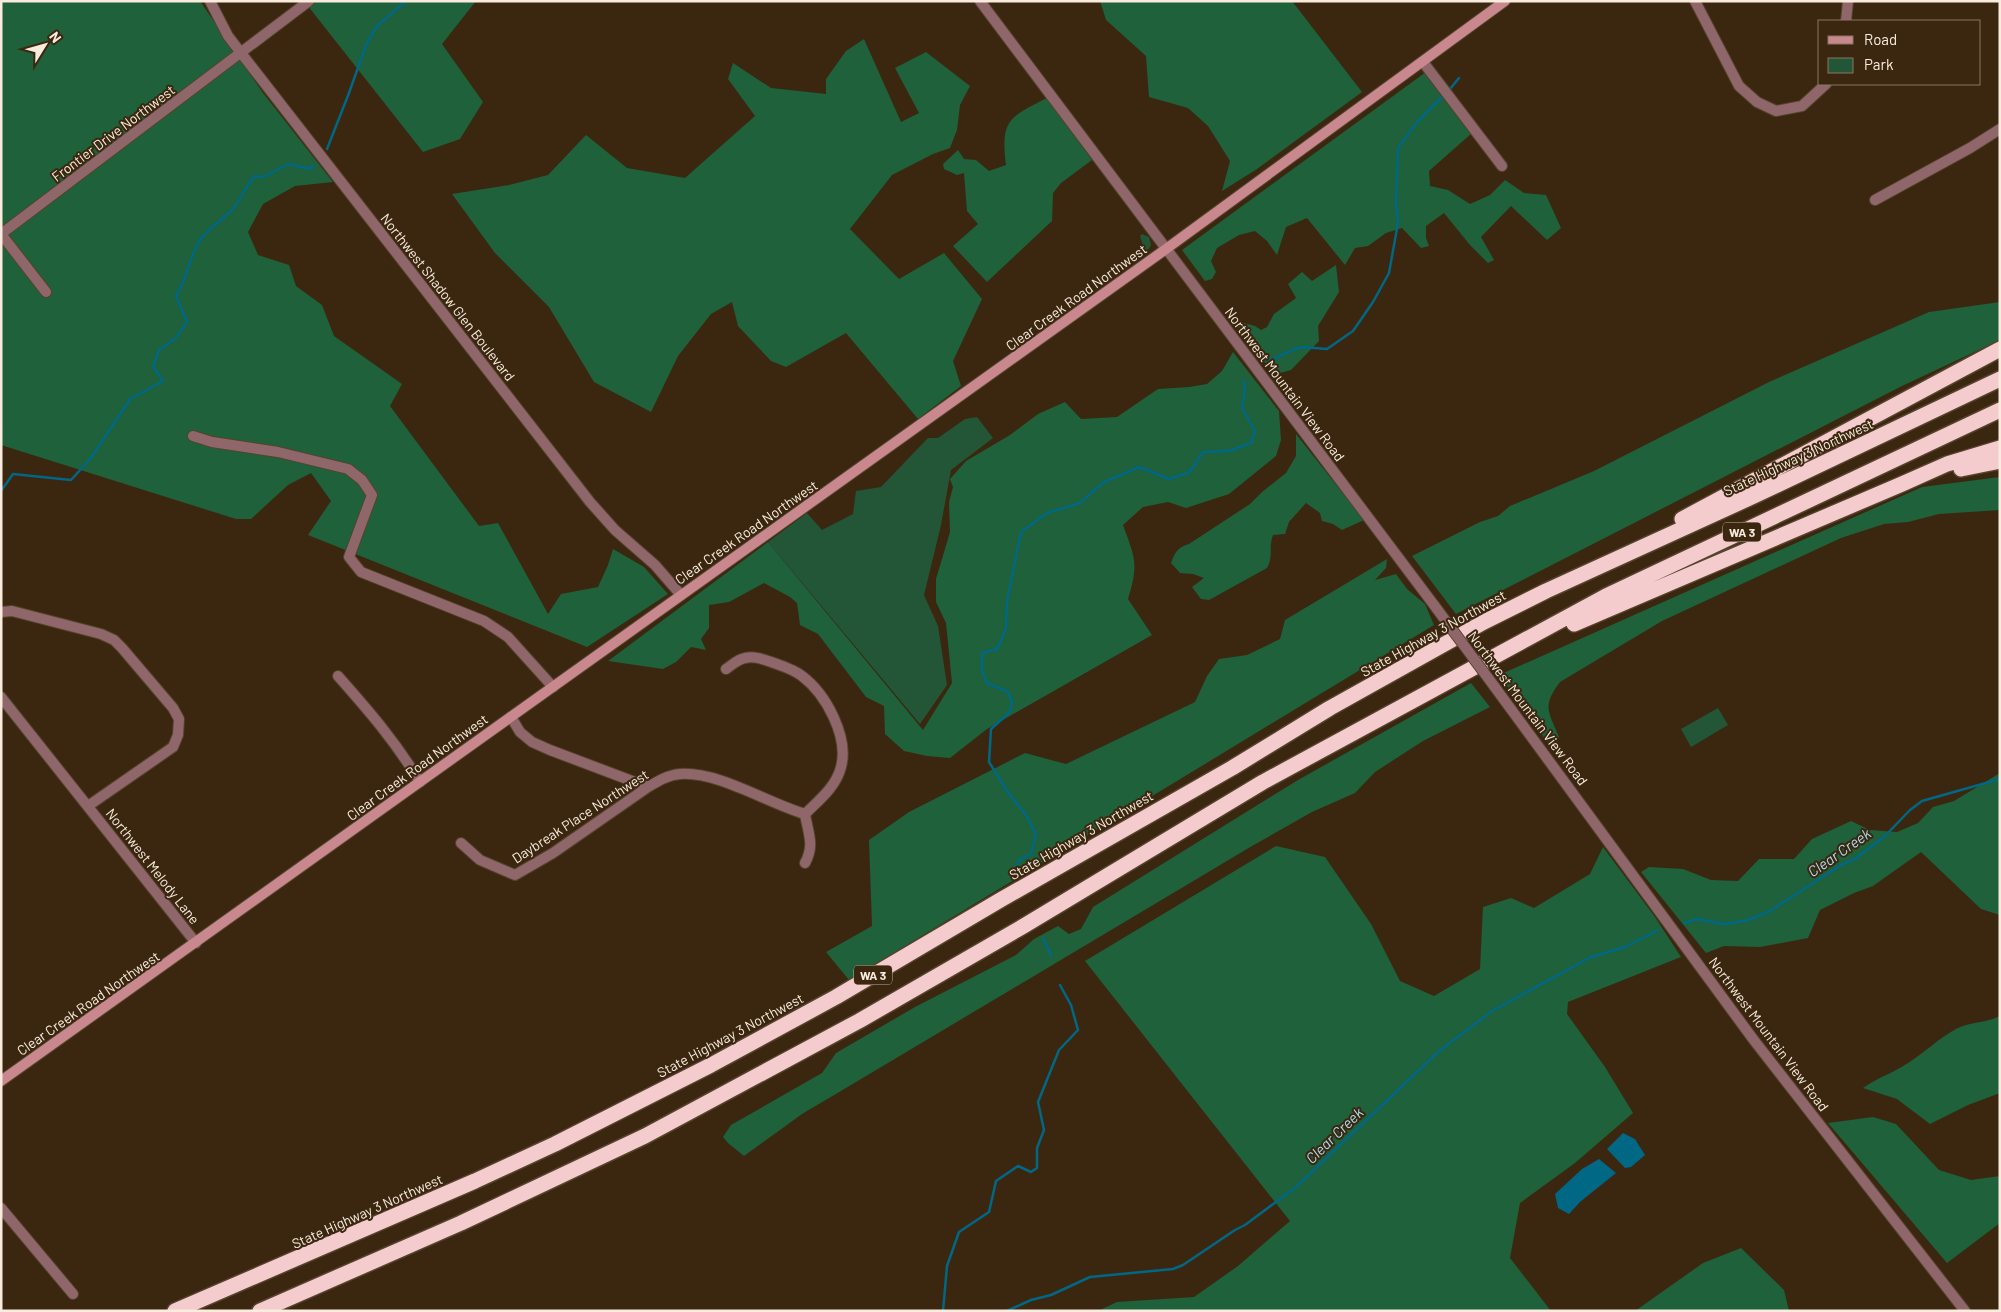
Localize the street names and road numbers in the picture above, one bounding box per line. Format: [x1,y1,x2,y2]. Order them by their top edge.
street label: Frontier Drive Northwest [48,81,178,185]
street label: Northwest Shadow Glen Boulevard [377,210,519,384]
street label: Clear Creek Road Northwest [1002,240,1150,354]
street label: Northwest Mountain View Road [1221,304,1349,464]
street label: State Highway 3 Northwest [1720,415,1876,499]
street label: Clear Creek Road Northwest [671,476,821,588]
road number: WA 3 [1723,522,1761,542]
street label: State Highway 3 Northwest [1357,586,1509,680]
street label: Northwest Mountain View Road [1464,628,1592,788]
street label: Clear Creek Road Northwest [343,710,491,824]
street label: Daybreak Place Northwest [509,766,651,866]
street label: State Highway 3 Northwest [1006,787,1156,883]
street label: Northwest Melody Lane [103,805,203,927]
street label: Clear Creek Road Northwest [13,947,163,1059]
street label: Northwest Mountain View Road [1705,954,1833,1114]
road number: WA 3 [854,966,892,984]
street label: State Highway 3 Northwest [654,989,806,1081]
street label: State Highway 3 Northwest [289,1170,445,1252]

